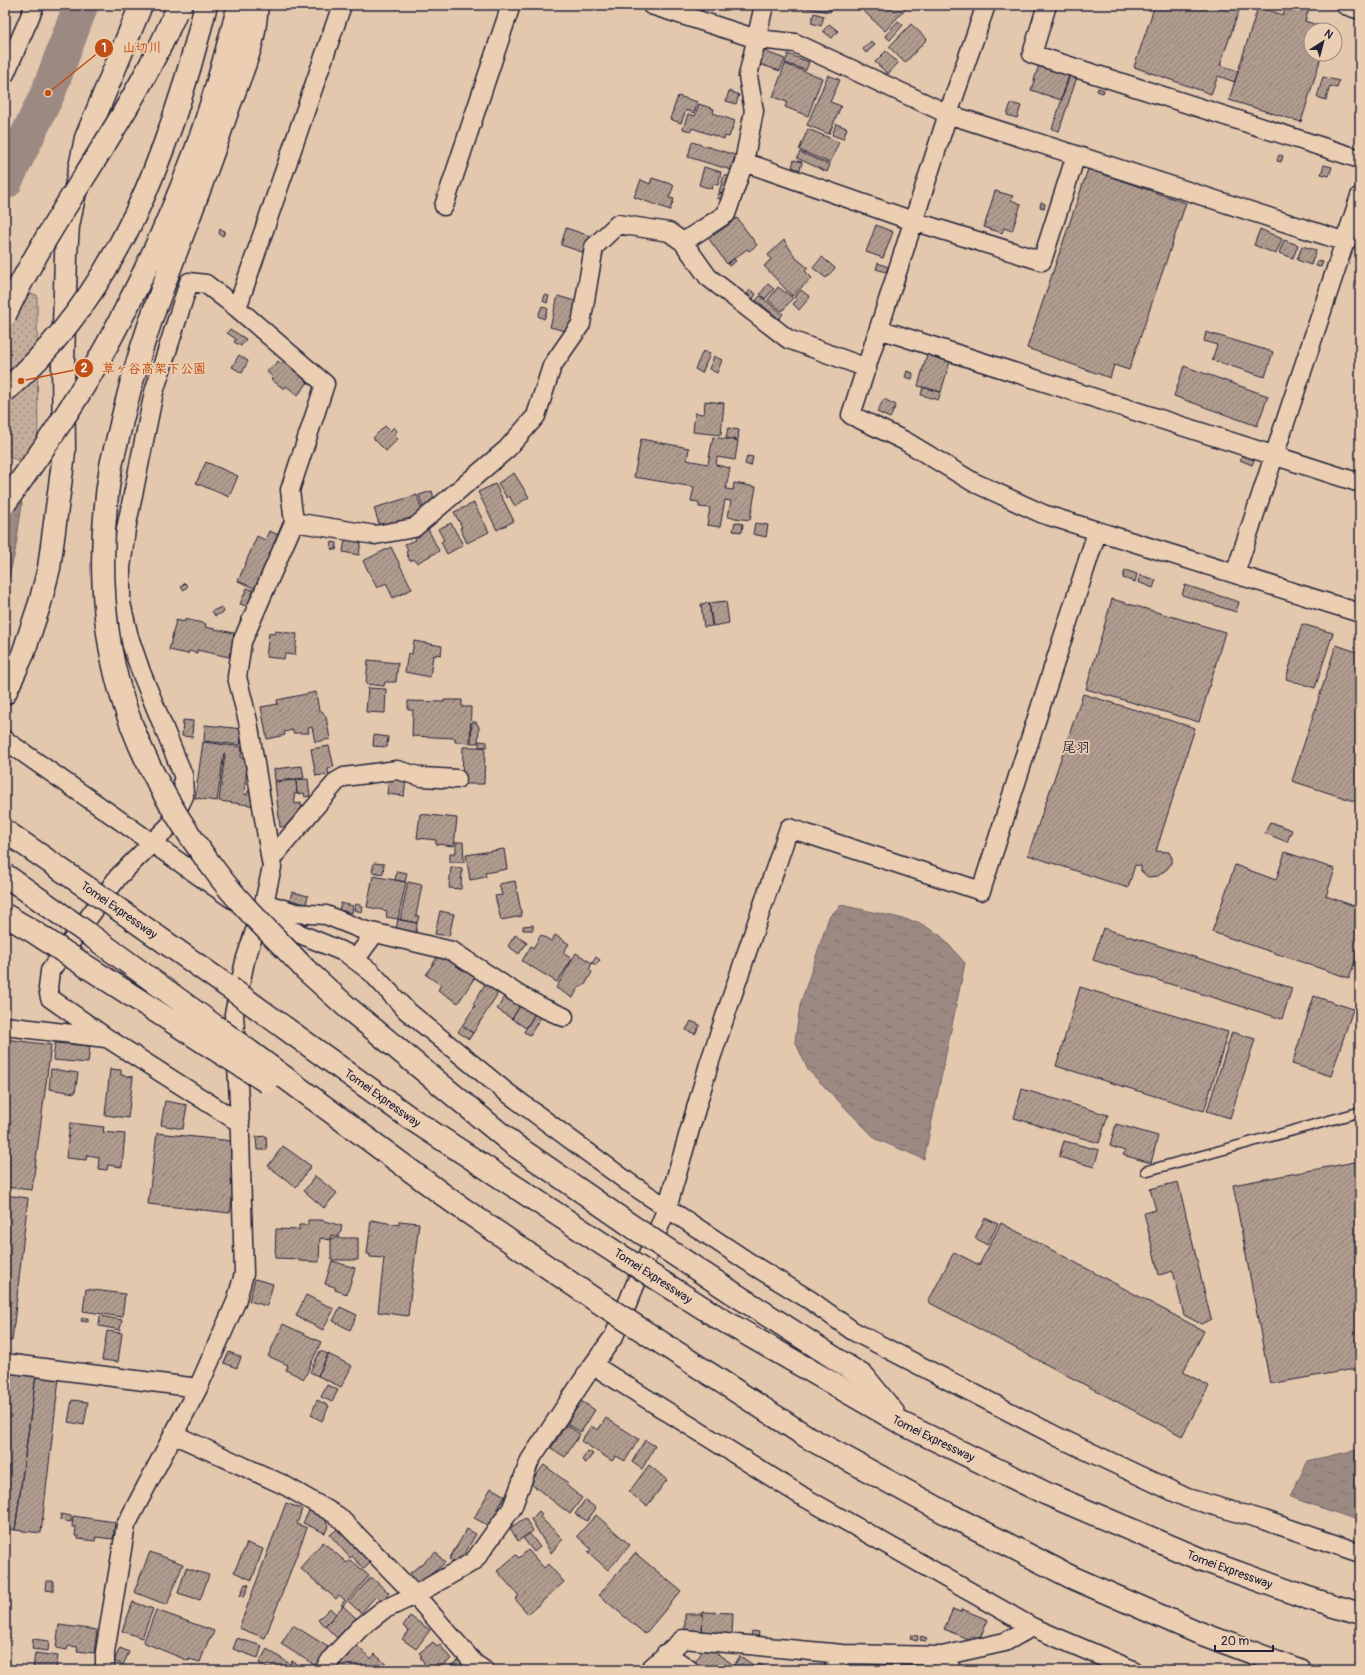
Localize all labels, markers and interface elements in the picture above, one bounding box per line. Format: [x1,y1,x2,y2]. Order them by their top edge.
north arrow [1303,22,1343,62]
text: N [1322,27,1336,42]
callout: 山切川 [94,35,169,60]
text: 山切川 [122,40,162,56]
text: 1 [102,41,106,56]
callout: 草ヶ谷高架下公園 [74,356,214,381]
text: 2 [81,361,88,376]
text: 草ヶ谷高架下公園 [102,361,206,377]
district label: 尾羽 [1062,739,1090,756]
street label: Tomei Expressway [77,878,160,942]
street label: Tomei Expressway [341,1066,423,1131]
street label: Tomei Expressway [611,1246,695,1307]
street label: Tomei Expressway [889,1412,977,1466]
street label: Tomei Expressway [1184,1547,1274,1593]
scale bar [1215,1627,1273,1653]
text: 20 m [1221,1634,1250,1649]

